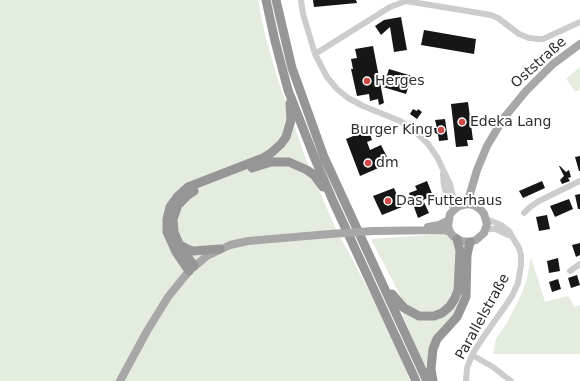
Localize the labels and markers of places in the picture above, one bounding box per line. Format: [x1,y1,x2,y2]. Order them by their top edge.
place label: Herges [375,73,424,89]
marker: Herges [362,76,372,86]
place label: Edeka Lang [470,114,551,130]
marker: Edeka Lang [457,117,467,127]
place label: Burger King [350,122,433,138]
marker: Burger King [436,125,446,135]
place label: dm [376,155,399,171]
marker: dm [363,158,373,168]
place label: Das Futterhaus [396,193,502,209]
marker: Das Futterhaus [383,196,393,206]

